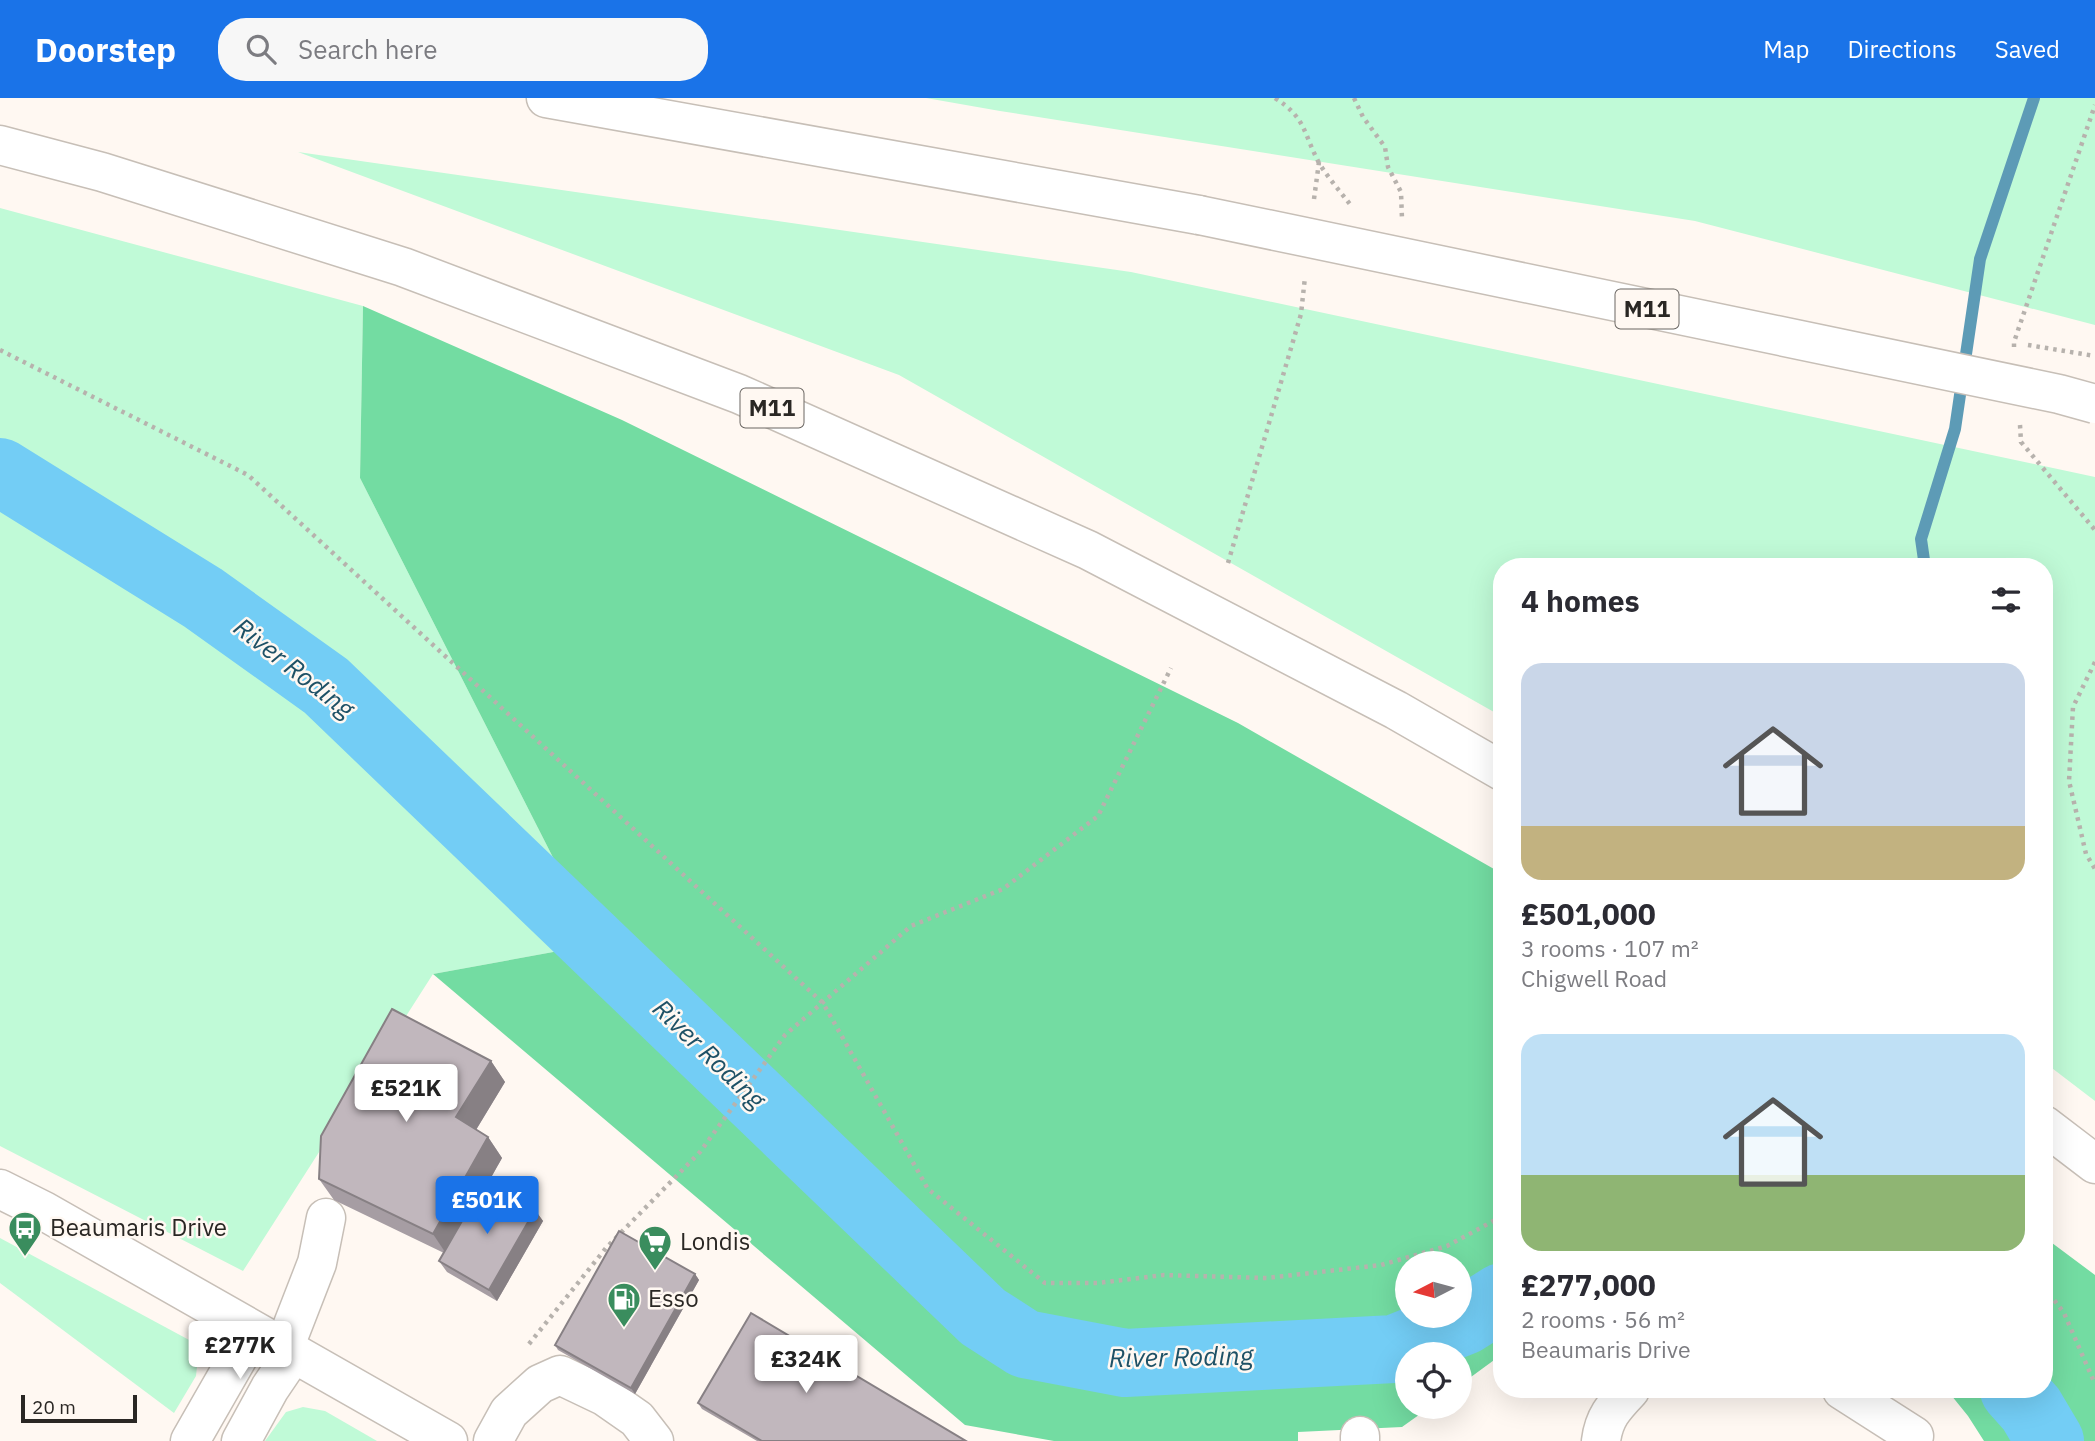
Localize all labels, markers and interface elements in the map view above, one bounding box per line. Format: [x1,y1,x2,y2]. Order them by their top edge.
search box [218,18,708,81]
text: Doorstep [35,28,176,71]
icon: search [242,30,280,68]
text: Search here [298,32,437,66]
text: Map [1763,33,1809,65]
text: Directions [1847,33,1957,65]
text: Saved [1995,33,2060,65]
road number: M11 [1616,290,1678,328]
road number: M11 [740,388,804,428]
text: 4 homes [1521,581,1640,620]
icon: filters [1987,581,2025,619]
water label: River Roding [227,609,363,726]
icon: home [1710,708,1836,834]
text: £501,000 [1521,894,1656,933]
text: 3 rooms · 107 m² [1521,933,1699,963]
text: Chigwell Road [1521,963,1667,993]
water label: River Roding [646,991,775,1117]
pin: £521K [357,1065,455,1124]
text: £521K [371,1072,441,1102]
icon: home [1710,1079,1836,1205]
pin: £501K [438,1176,536,1236]
text: £501K [452,1184,522,1214]
bus stop icon: Beaumaris Drive [6,1209,44,1258]
place label: Beaumaris Drive [50,1211,227,1243]
supermarket icon: Londis [636,1223,674,1272]
place label: Londis [680,1225,750,1257]
north arrow [1395,1251,1472,1328]
map controls [1395,1251,1472,1419]
text: £277,000 [1521,1265,1656,1304]
fuel station icon: Esso [605,1280,643,1329]
place label: Esso [648,1282,699,1314]
text: 2 rooms · 56 m² [1521,1304,1685,1334]
pin: £277K [191,1322,289,1381]
text: £277K [205,1329,275,1359]
text: Beaumaris Drive [1521,1334,1691,1364]
pin: £324K [757,1336,855,1395]
water label: River Roding [1109,1338,1255,1374]
button: locate [1395,1342,1472,1419]
text: £324K [771,1343,841,1373]
scale bar [21,1392,136,1424]
text: 20 m [32,1395,76,1419]

